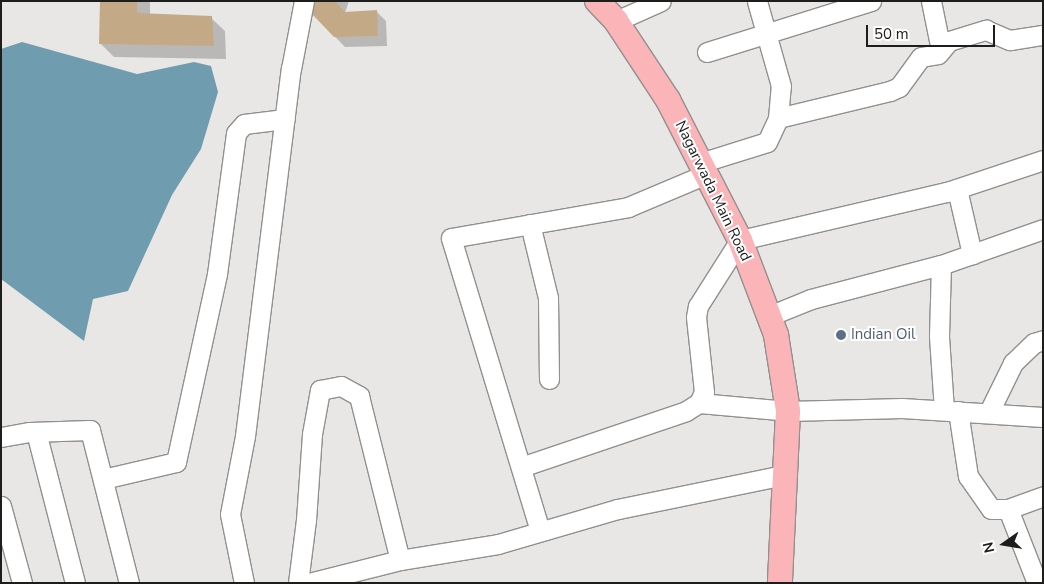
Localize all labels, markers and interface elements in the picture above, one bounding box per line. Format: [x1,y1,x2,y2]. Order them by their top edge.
scale bar [869,15,998,47]
text: 50 m [874,24,909,44]
street label: Nagarwada Main Road [671,118,755,264]
place label: Indian Oil [851,326,915,344]
marker: Indian Oil [835,329,847,341]
north arrow [979,519,1029,569]
text: N [978,540,999,555]

